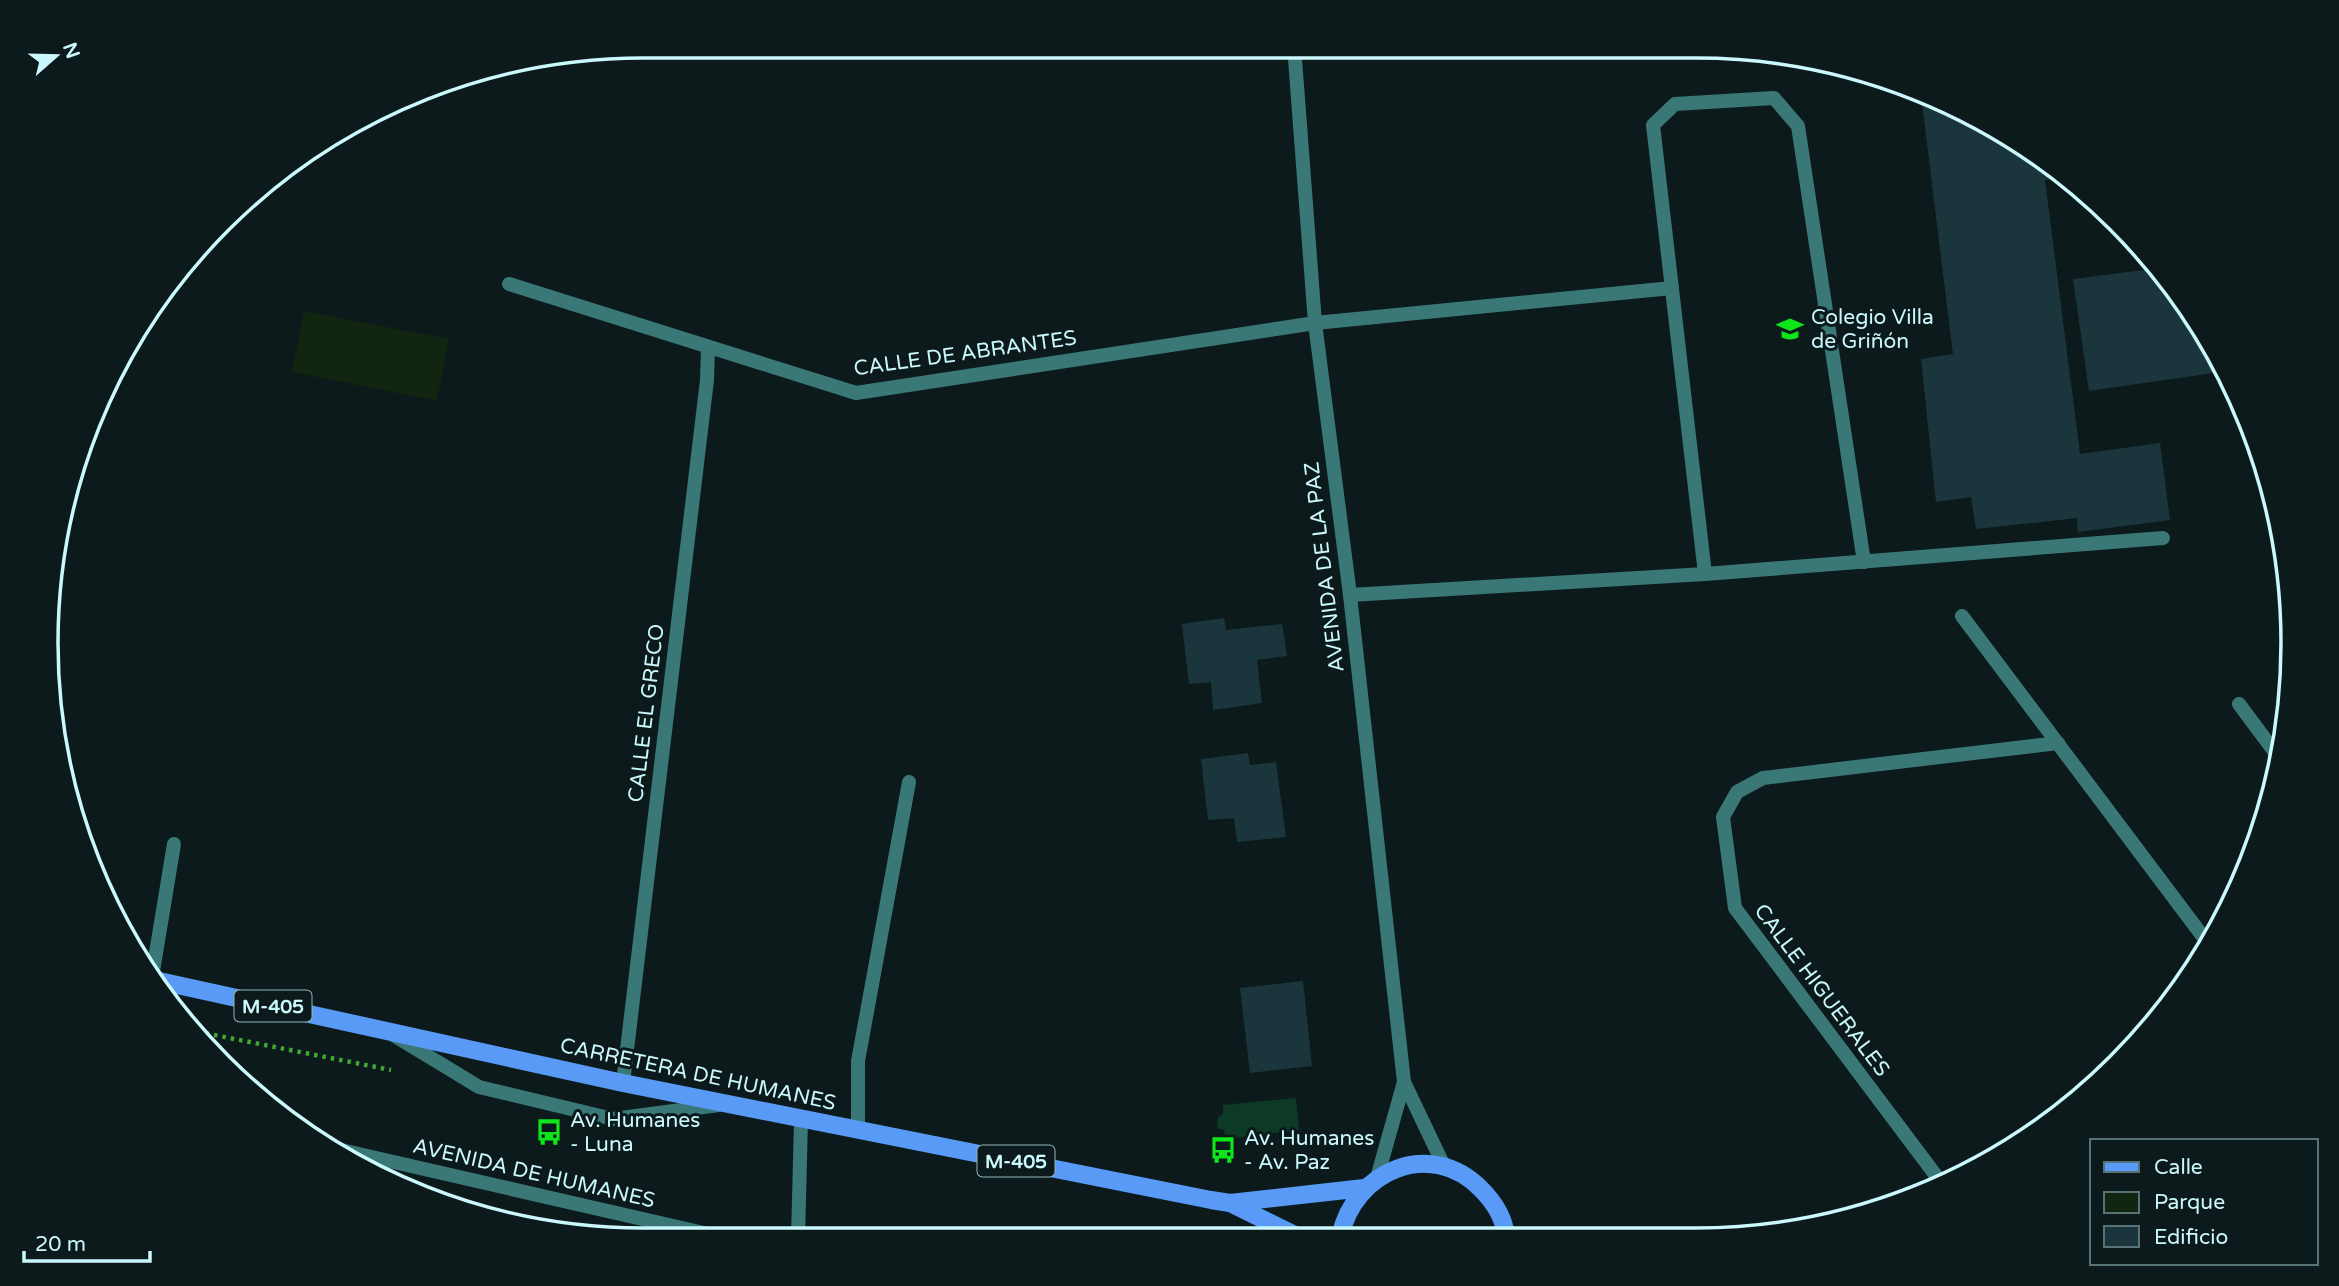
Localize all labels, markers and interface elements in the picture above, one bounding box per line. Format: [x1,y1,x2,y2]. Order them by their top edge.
north arrow [21,21,91,91]
text: N [58,40,84,61]
place label: Colegio Villa de Griñón [1811,305,1934,354]
school or university icon: Colegio Villa de Griñón [1775,314,1805,344]
street label: CALLE DE ABRANTES [852,325,1078,382]
street label: AVENIDA DE LA PAZ [1299,460,1350,674]
street label: CALLE EL GRECO [623,622,670,804]
street label: CALLE HIGUERALES [1749,899,1895,1081]
road number: M-405 [234,990,312,1022]
street label: CARRETERA DE HUMANES [558,1033,838,1116]
place label: Av. Humanes - Luna [570,1108,700,1157]
bus stop icon: Av. Humanes - Luna [534,1117,564,1147]
place label: Av. Humanes - Av. Paz [1244,1126,1374,1175]
street label: AVENIDA DE HUMANES [410,1133,657,1214]
bus stop icon: Av. Humanes - Av. Paz [1208,1135,1238,1165]
legend [2090,1139,2318,1265]
road number: M-405 [978,1146,1054,1176]
text: Calle [2154,1155,2203,1180]
text: Parque [2154,1190,2225,1215]
scale bar [24,1220,150,1264]
text: Edificio [2154,1225,2228,1250]
text: 20 m [35,1232,86,1257]

